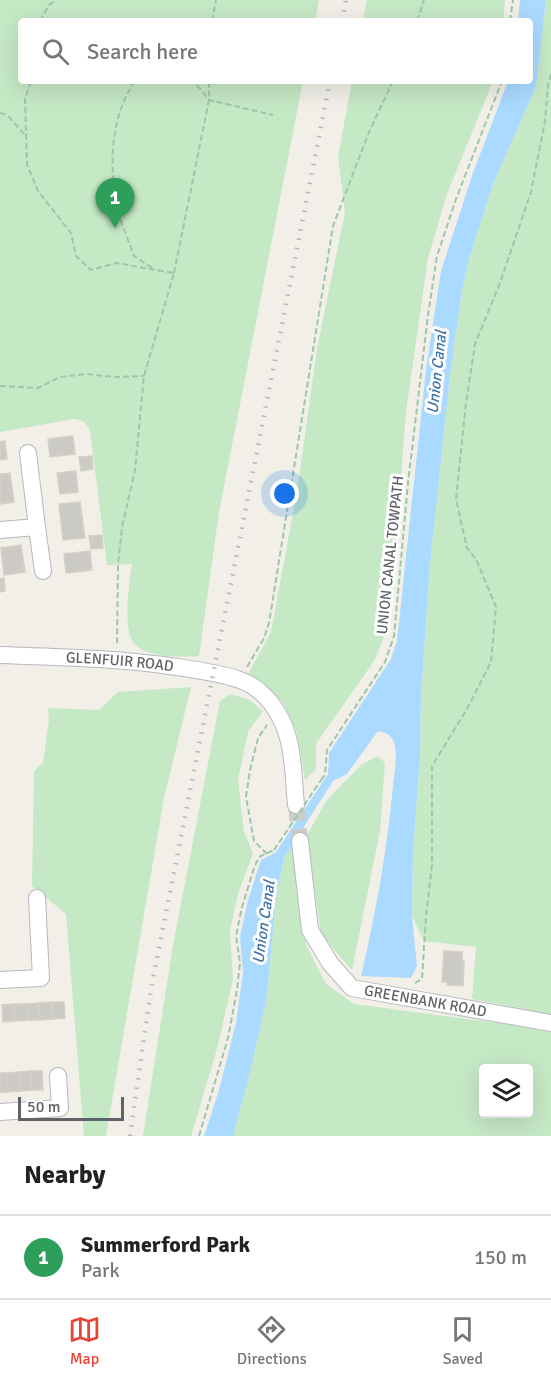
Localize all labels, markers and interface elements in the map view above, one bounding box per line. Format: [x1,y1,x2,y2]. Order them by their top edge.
search box [18,18,533,84]
icon: search [39,35,72,68]
text: Search here [87,38,198,65]
pin: 1 [96,178,134,228]
water label: Union Canal [423,328,451,415]
street label: UNION CANAL TOWPATH [373,475,407,635]
your location [270,479,299,508]
street label: GLENFUIR ROAD [66,648,175,675]
water label: Union Canal [248,878,280,965]
street label: GREENBANK ROAD [363,981,488,1021]
map controls [479,1064,533,1118]
button: layers [479,1064,533,1118]
scale bar [18,1094,124,1122]
text: 50 m [27,1097,61,1117]
text: Nearby [24,1159,105,1191]
text: Summerford Park [81,1231,250,1258]
text: 1 [38,1245,49,1270]
text: 150 m [474,1245,527,1270]
text: Park [81,1258,119,1283]
tab: Map [68,1313,101,1369]
tab: Directions [237,1313,307,1369]
tab: Saved [443,1313,483,1369]

